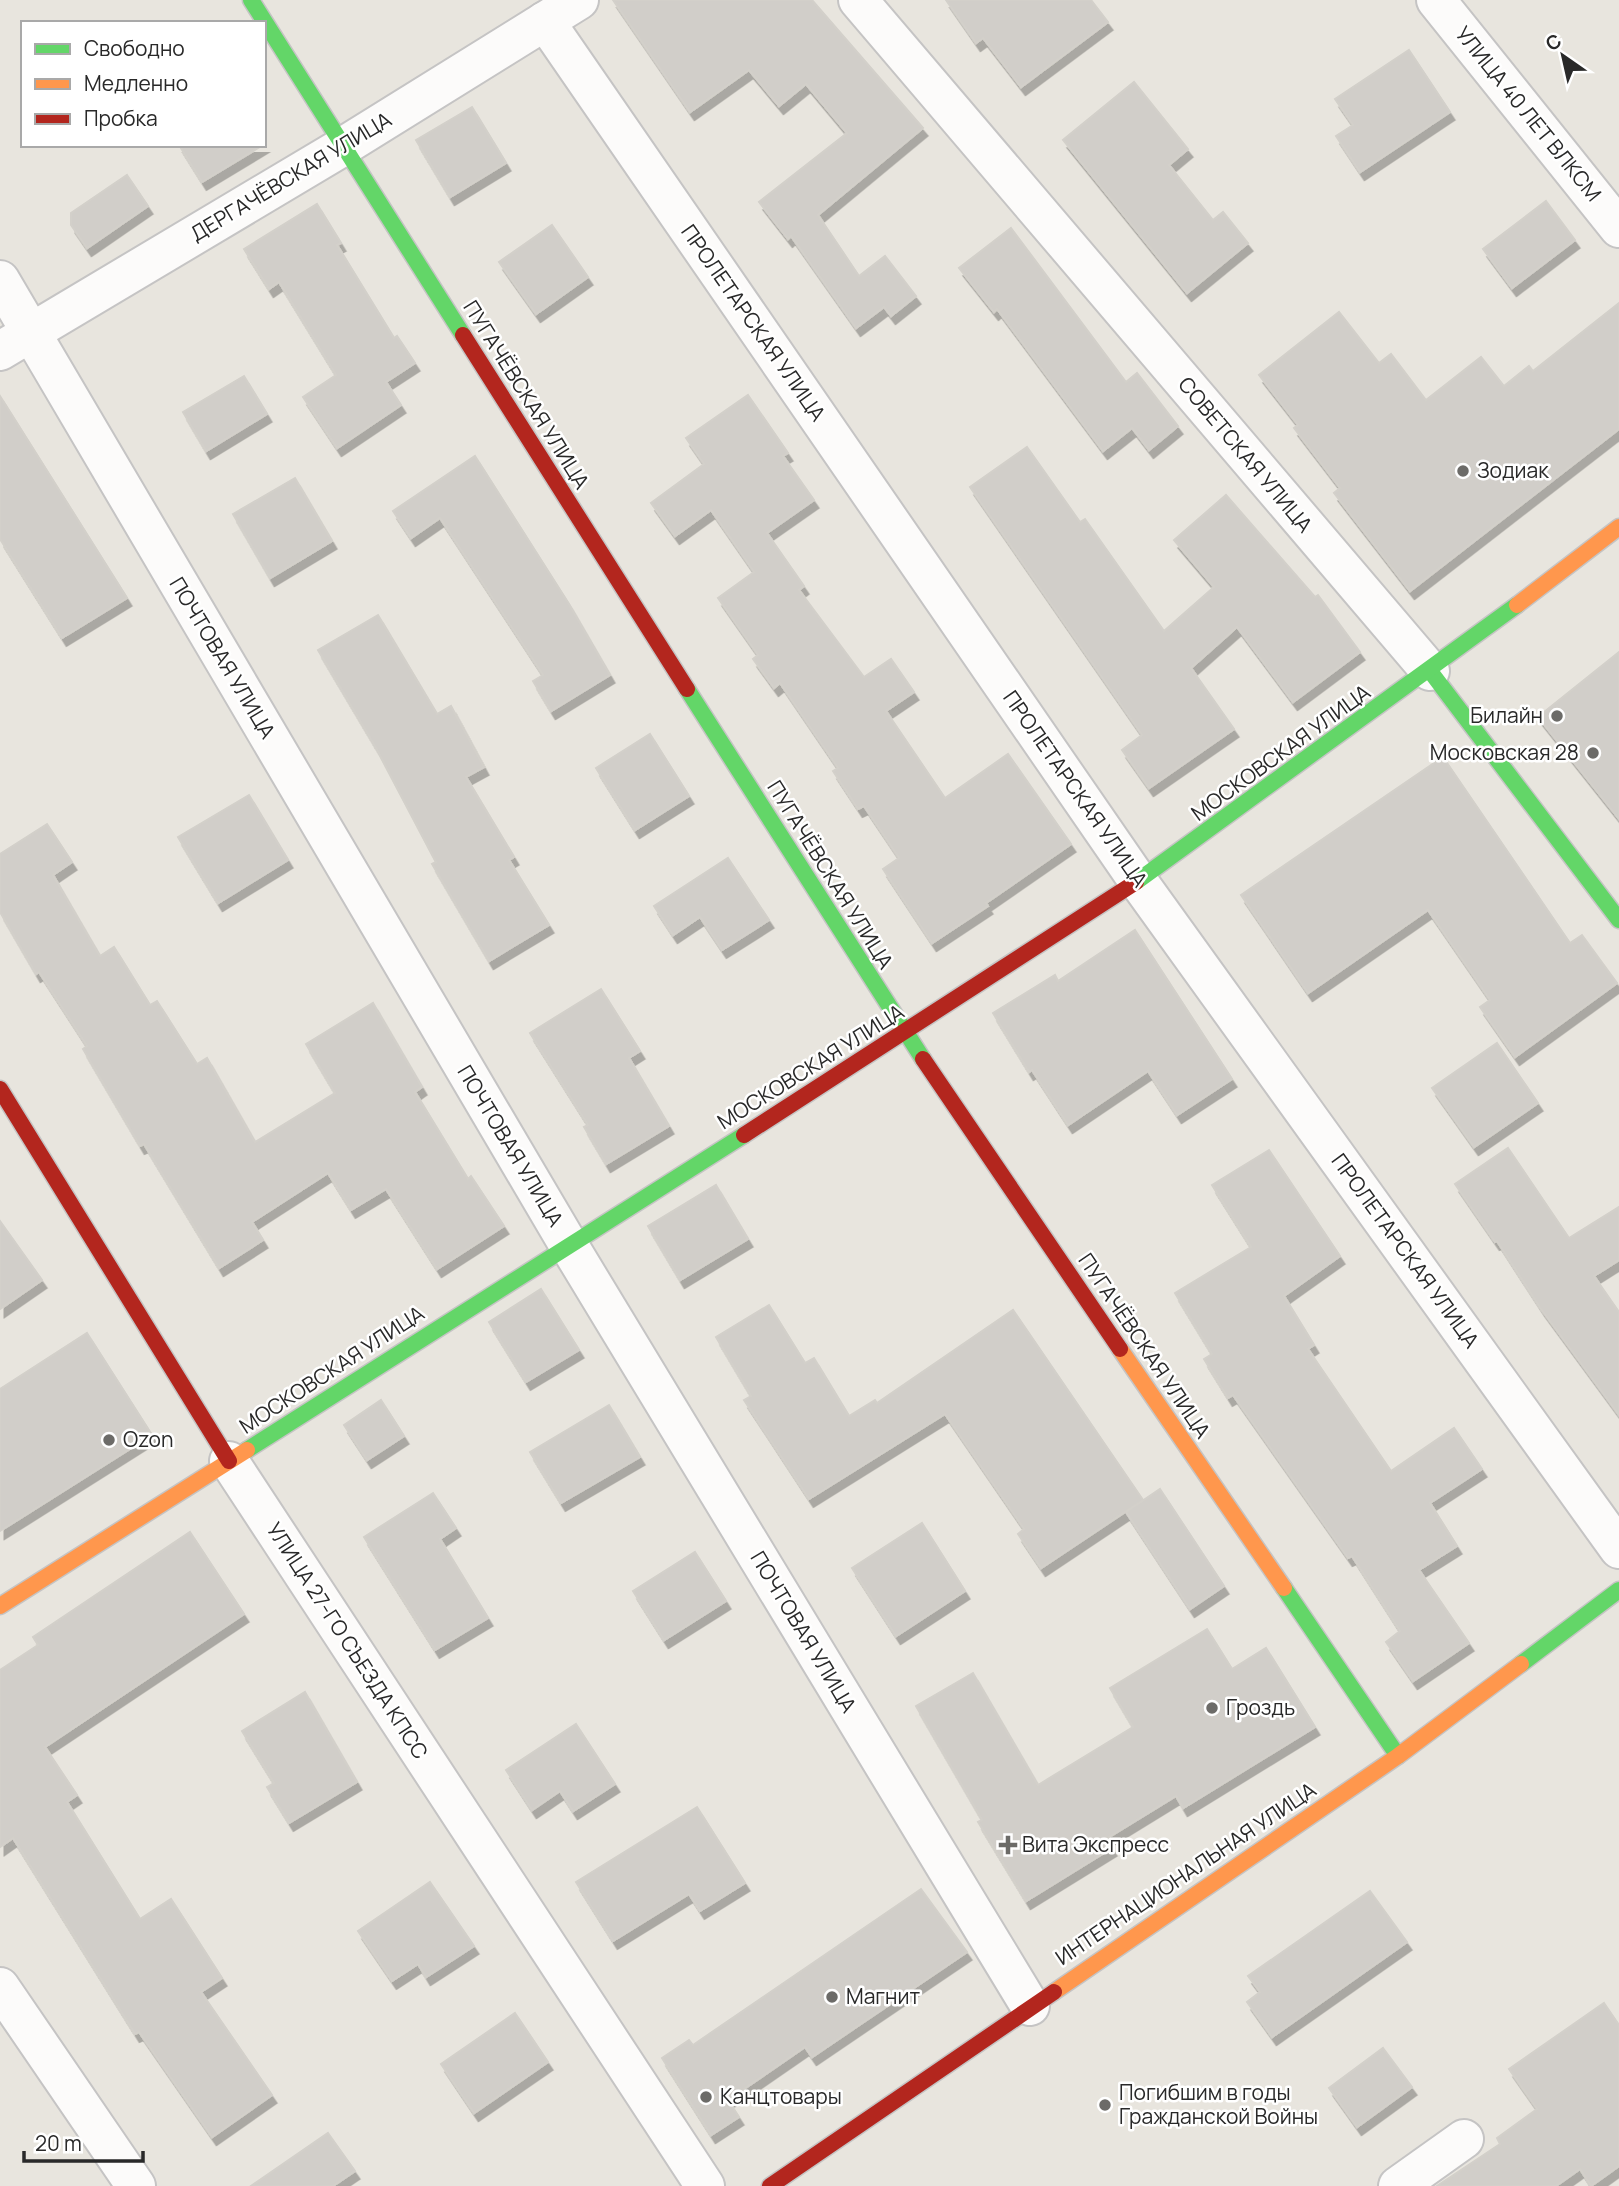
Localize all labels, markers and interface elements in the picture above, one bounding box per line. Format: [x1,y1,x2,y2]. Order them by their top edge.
legend [21,21,266,147]
street label: УЛИЦА 40 ЛЕТ ВЛКСМ [1450,21,1606,207]
north arrow [1528,21,1598,91]
text: Свободно [84,34,185,62]
text: Медленно [84,69,188,97]
text: Пробка [84,104,158,132]
street label: ДЕРГАЧЁВСКАЯ УЛИЦА [185,105,396,247]
street label: ПРОЛЕТАРСКАЯ УЛИЦА [675,219,832,426]
street label: ПУГАЧЁВСКАЯ УЛИЦА [457,295,596,494]
street label: СОВЕТСКАЯ УЛИЦА [1172,371,1319,538]
place label: Зодиак [1477,456,1549,484]
marker: Зодиак [1455,463,1471,479]
street label: ПОЧТОВАЯ УЛИЦА [164,572,282,743]
street label: МОСКОВСКАЯ УЛИЦА [1185,678,1376,827]
street label: ПРОЛЕТАРСКАЯ УЛИЦА [997,685,1154,892]
place label: Билайн [1470,701,1543,729]
marker: Билайн [1549,708,1565,724]
place label: Московская 28 [1430,738,1579,766]
marker: Московская 28 [1585,745,1601,761]
street label: ПУГАЧЁВСКАЯ УЛИЦА [761,775,900,974]
street label: МОСКОВСКАЯ УЛИЦА [712,997,909,1135]
street label: ПОЧТОВАЯ УЛИЦА [452,1060,570,1231]
street label: ПРОЛЕТАРСКАЯ УЛИЦА [1326,1148,1486,1353]
street label: ПУГАЧЁВСКАЯ УЛИЦА [1072,1248,1217,1443]
street label: МОСКОВСКАЯ УЛИЦА [234,1299,429,1439]
place label: Ozon [123,1425,173,1453]
marker: Ozon [101,1432,117,1448]
street label: УЛИЦА 27-ГО СЪЕЗДА КПСС [261,1517,435,1764]
street label: ПОЧТОВАЯ УЛИЦА [745,1546,863,1717]
place label: Гроздь [1226,1693,1295,1721]
marker: Гроздь [1204,1700,1220,1716]
street label: ИНТЕРНАЦИОНАЛЬНАЯ УЛИЦА [1050,1775,1321,1971]
place label: Вита Экспресс [1022,1830,1169,1858]
marker: Вита Экспресс [1000,1837,1016,1853]
place label: Магнит [846,1982,920,2010]
marker: Магнит [824,1989,840,2005]
place label: Погибшим в годы Гражданской Войны [1119,2078,1318,2130]
place label: Канцтовары [720,2082,842,2110]
marker: Канцтовары [698,2089,714,2105]
marker: Погибшим в годы Гражданской Войны [1097,2097,1113,2113]
scale bar [24,2120,144,2164]
text: 20 m [35,2129,82,2157]

